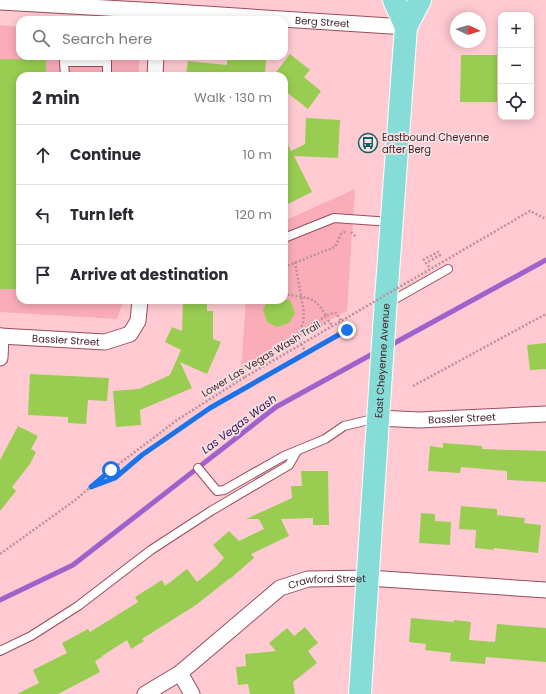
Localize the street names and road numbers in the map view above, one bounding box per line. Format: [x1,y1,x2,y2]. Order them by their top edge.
street label: Berg Street [295,12,351,31]
street label: East Cheyenne Avenue [371,303,393,419]
street label: Lower Las Vegas Wash Trail [199,317,323,401]
street label: Bassler Street [32,330,100,349]
street label: Bassler Street [428,409,496,427]
street label: Crawford Street [286,571,366,592]

